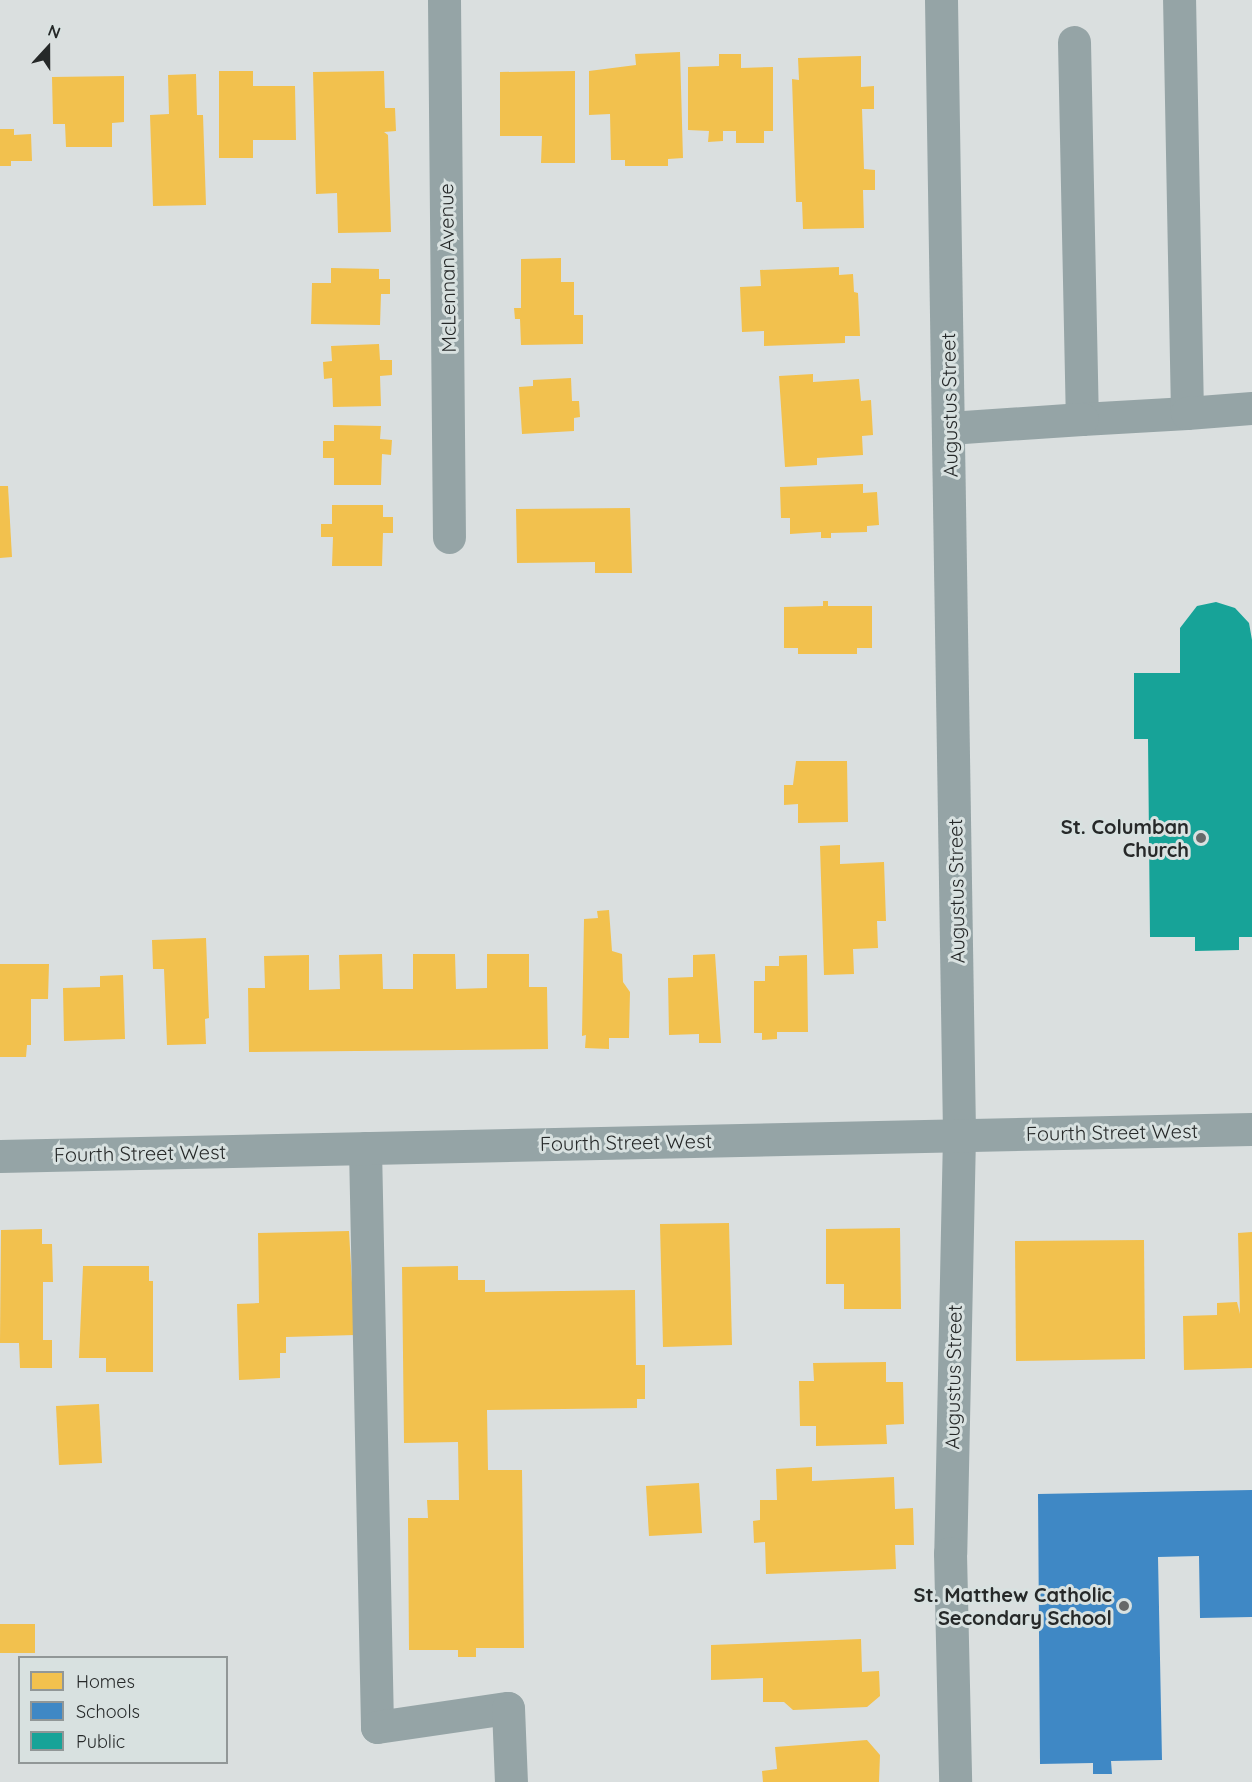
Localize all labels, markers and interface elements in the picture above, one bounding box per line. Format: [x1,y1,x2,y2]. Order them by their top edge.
north arrow [18,18,78,78]
text: N [45,20,64,43]
street label: McLennan Avenue [434,183,460,353]
street label: Augustus Street [936,332,962,478]
place label: St. Columban Church [1061,814,1189,861]
street label: Augustus Street [943,818,969,964]
marker: St. Columban Church [1194,831,1208,845]
street label: Fourth Street West [1026,1118,1198,1146]
street label: Fourth Street West [540,1128,712,1156]
street label: Fourth Street West [54,1139,226,1167]
street label: Augustus Street [940,1304,966,1450]
place label: St. Matthew Catholic Secondary School [914,1582,1112,1629]
marker: St. Matthew Catholic Secondary School [1117,1599,1131,1613]
legend [18,1656,228,1764]
text: Homes [76,1670,135,1693]
text: Schools [76,1700,140,1723]
text: Public [76,1730,125,1753]

